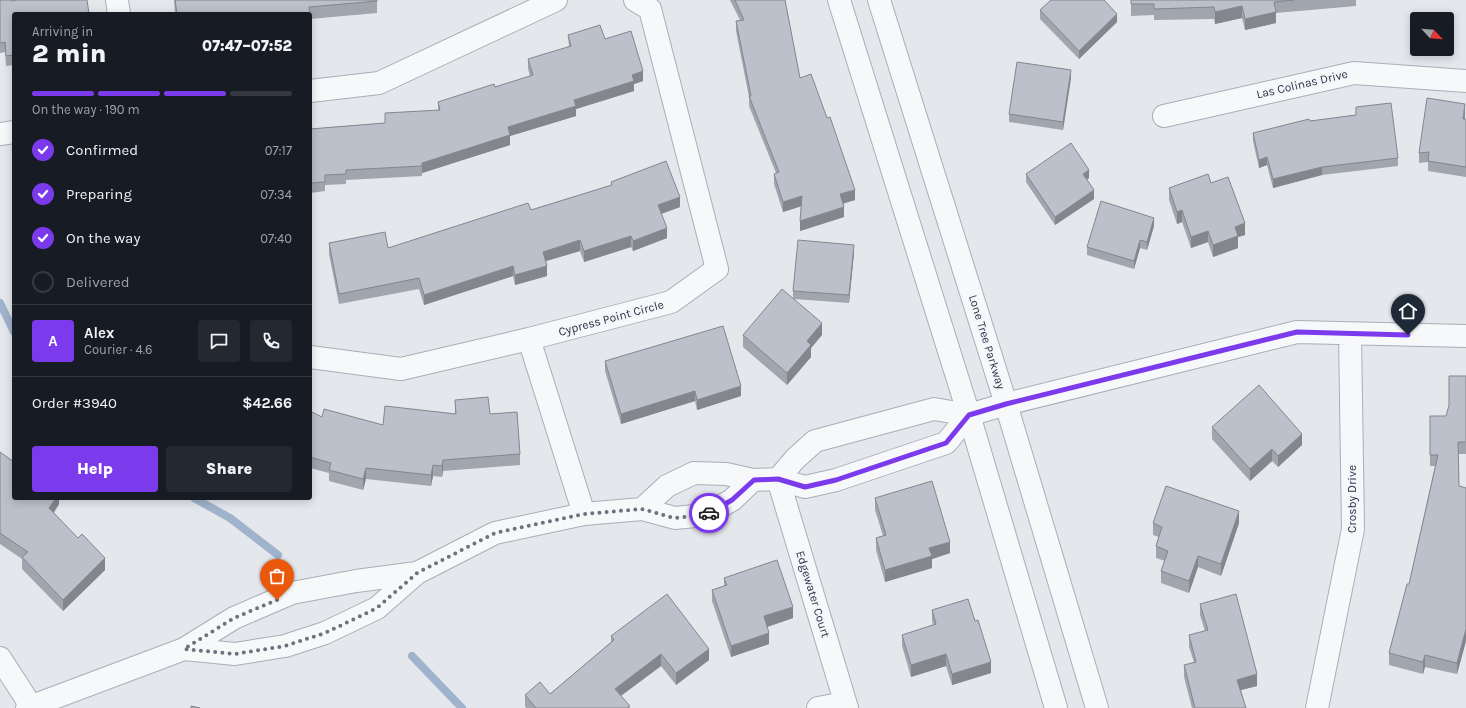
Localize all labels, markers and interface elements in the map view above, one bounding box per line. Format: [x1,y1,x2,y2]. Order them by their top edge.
north arrow [1410,12,1454,56]
map controls [1410,12,1454,56]
text: Arriving in [32,24,93,39]
text: 07:47–07:52 [202,37,292,55]
text: 2 min [32,38,107,69]
street label: Las Colinas Drive [1255,67,1349,101]
text: On the way · 190 m [32,102,140,117]
icon: check [32,139,54,161]
text: Confirmed [66,141,138,159]
text: 07:17 [265,143,292,158]
icon: check [32,183,54,205]
text: Preparing [66,185,132,203]
text: 07:34 [260,187,292,202]
icon: check [32,227,54,249]
text: On the way [66,229,140,247]
text: 07:40 [260,231,292,246]
text: Delivered [66,273,130,291]
street label: Lone Tree Parkway [966,293,1008,391]
pin [1391,294,1425,335]
street label: Cypress Point Circle [557,297,665,339]
icon: home [1397,300,1419,322]
button: chat [198,320,240,362]
button: phone [250,320,292,362]
text: Alex [84,324,114,342]
text: A [48,332,58,350]
text: Courier · 4.6 [84,342,152,357]
text: Order #3940 [32,394,117,412]
text: $42.66 [242,394,292,412]
button: Help [32,446,158,492]
button: Share [166,446,292,492]
street label: Crosby Drive [1345,465,1359,533]
courier [689,493,729,533]
icon: car [698,502,720,524]
street label: Edgewater Court [793,549,833,640]
pin [260,559,294,600]
icon: bag [266,565,288,587]

